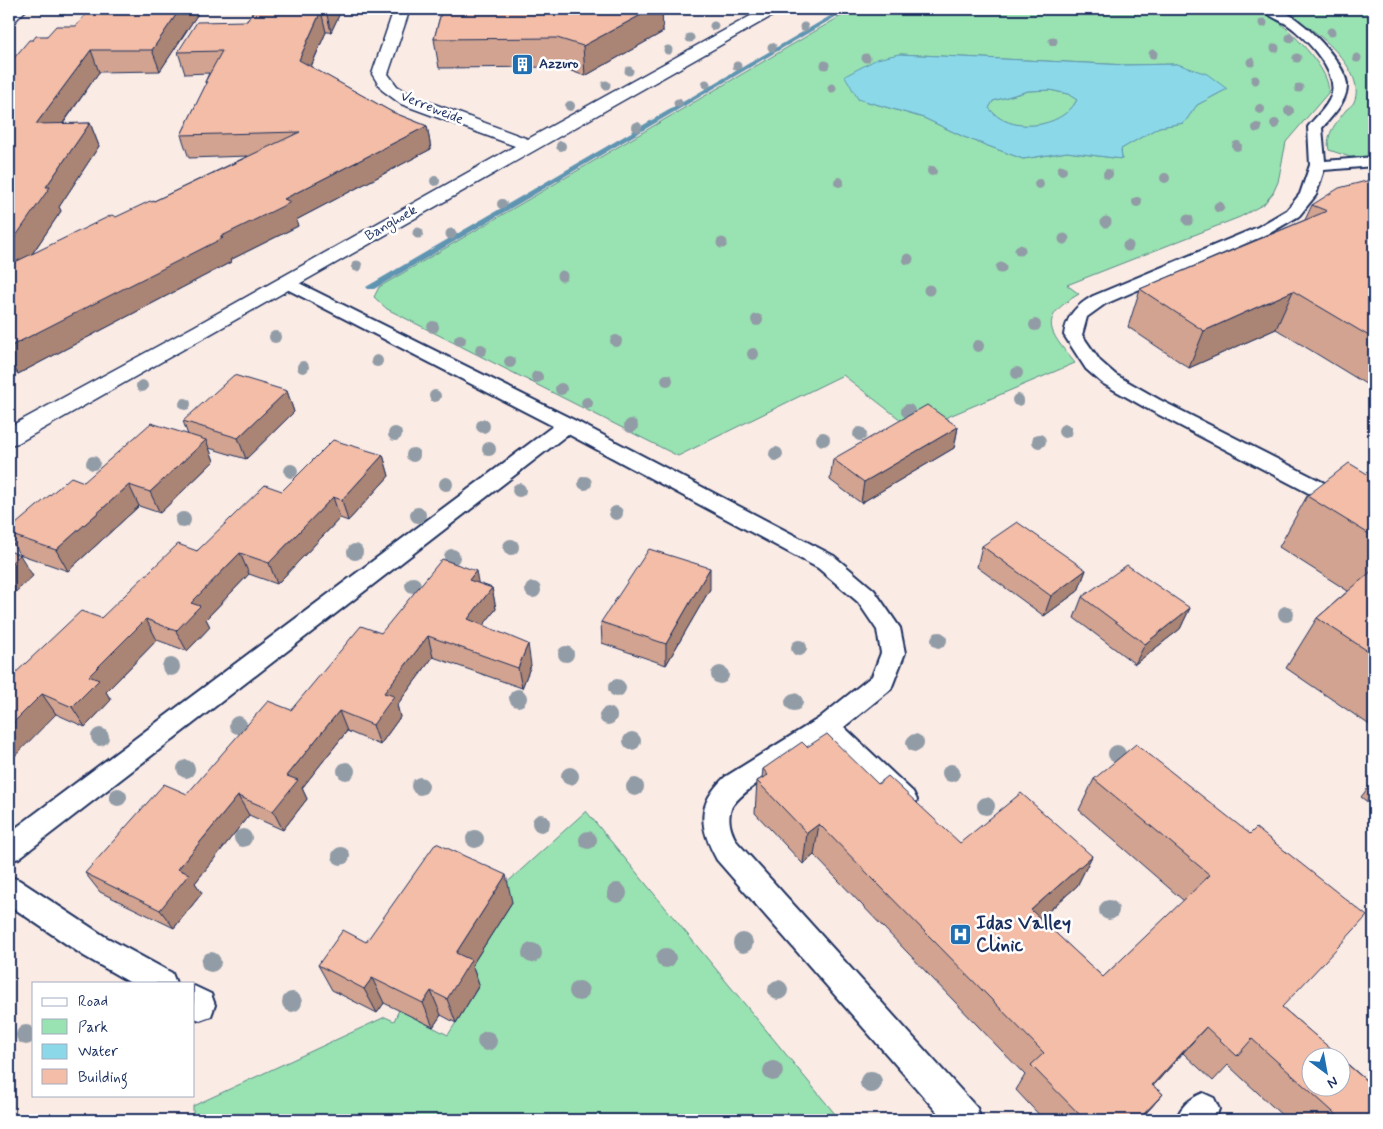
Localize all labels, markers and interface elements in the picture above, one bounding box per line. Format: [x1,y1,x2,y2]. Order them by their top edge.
building icon: Azzuro [511,52,535,76]
place label: Azzuro [539,55,579,73]
street label: Verreweide [398,87,466,129]
street label: Banghoek [362,201,421,246]
place label: Idas Valley Clinic [976,911,1071,958]
hospital icon: Idas Valley Clinic [948,922,972,946]
legend [32,982,195,1096]
text: Road [78,992,108,1012]
text: Park [78,1018,108,1038]
text: Water [78,1042,118,1062]
north arrow [1300,1046,1350,1096]
text: Building [78,1068,128,1089]
text: N [1324,1072,1341,1092]

